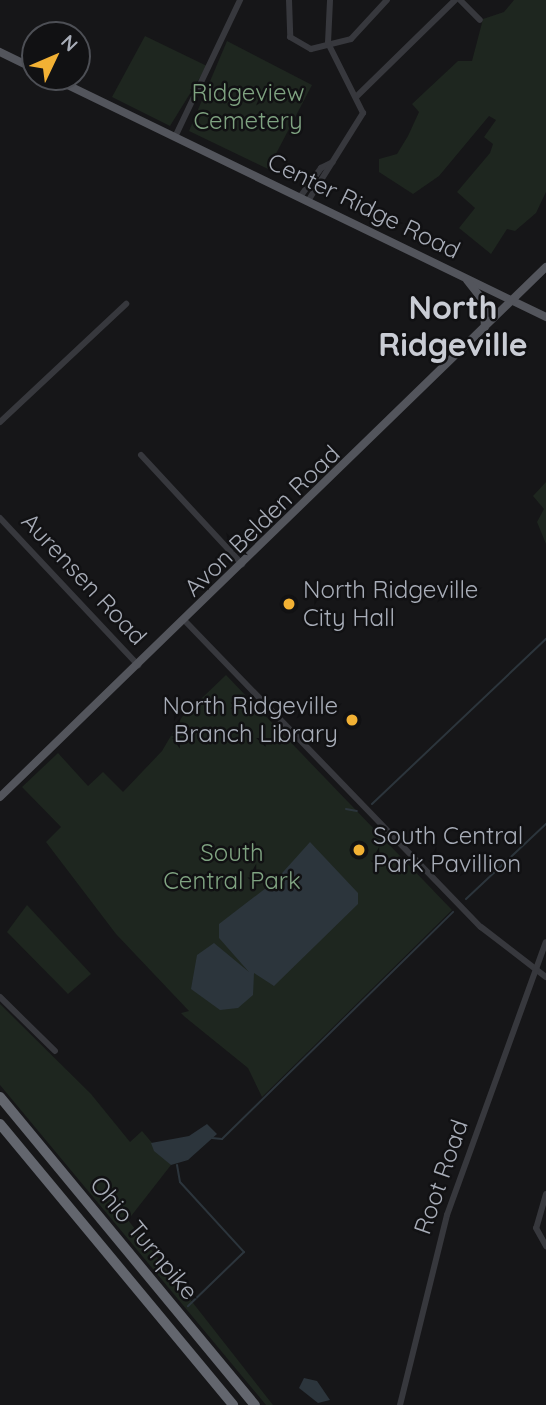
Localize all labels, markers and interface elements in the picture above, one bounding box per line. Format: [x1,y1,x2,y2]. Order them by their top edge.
north arrow [21,21,91,91]
text: N [56,29,83,56]
park label: Ridgeview Cemetery [191,79,305,135]
street label: Center Ridge Road [263,147,465,265]
district label: North Ridgeville [378,289,528,364]
street label: Avon Belden Road [178,439,346,603]
street label: Aurensen Road [16,507,152,651]
place label: North Ridgeville City Hall [303,576,478,632]
marker: North Ridgeville City Hall [281,596,297,612]
place label: North Ridgeville Branch Library [163,692,338,748]
marker: North Ridgeville Branch Library [344,712,360,728]
place label: South Central Park Pavillion [373,822,523,878]
park label: South Central Park [163,839,301,895]
marker: South Central Park Pavillion [351,842,367,858]
street label: Root Road [408,1116,474,1238]
street label: Ohio Turnpike [84,1170,204,1306]

